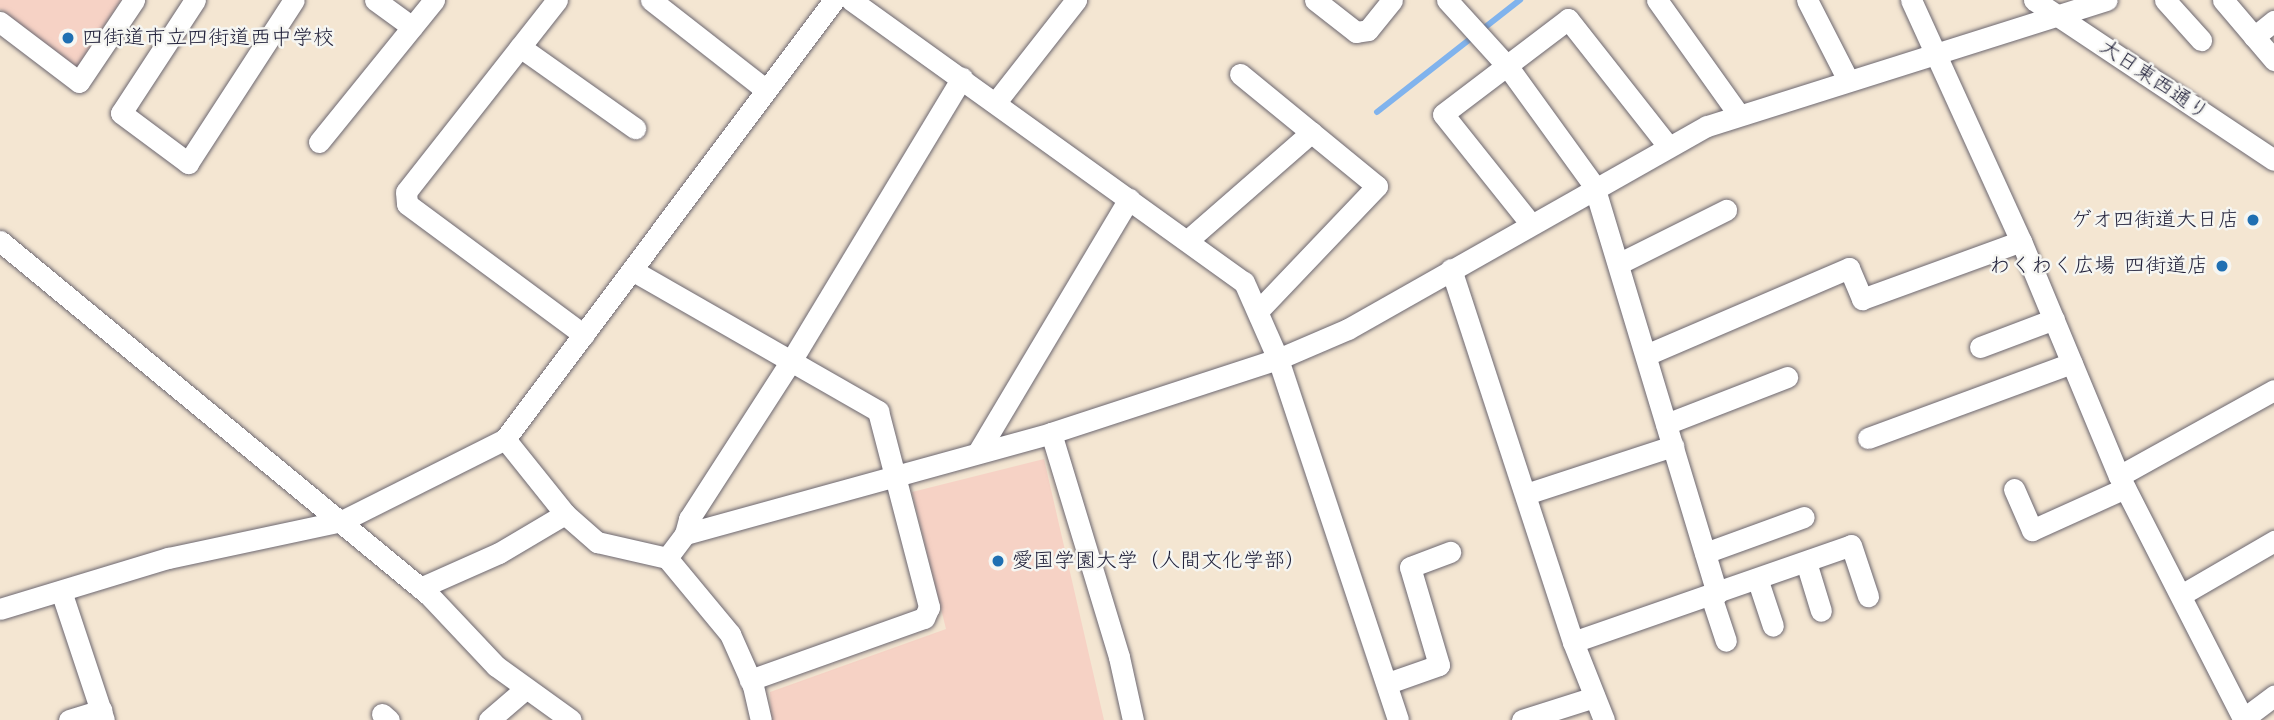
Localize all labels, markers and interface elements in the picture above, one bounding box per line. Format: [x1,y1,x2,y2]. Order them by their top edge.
place label: 四街道市立四街道西中学校 [82,25,334,51]
marker: 四街道市立四街道西中学校 [60,30,76,46]
street label: 大日東西通り [2095,34,2213,126]
place label: ゲオ四街道大日店 [2071,207,2239,233]
marker: ゲオ四街道大日店 [2245,212,2261,228]
place label: わくわく広場 四街道店 [1990,253,2208,279]
marker: わくわく広場 四街道店 [2214,258,2230,274]
place label: 愛国学園大学（人間文化学部） [1012,548,1306,574]
marker: 愛国学園大学（人間文化学部） [990,553,1006,569]

